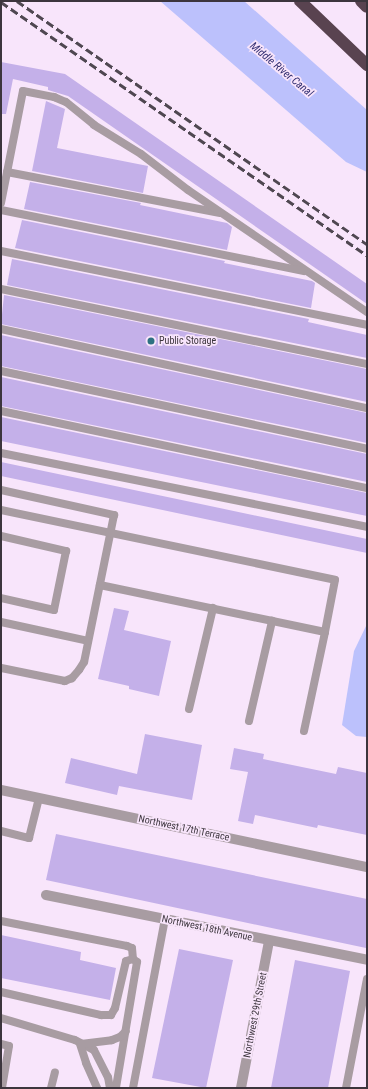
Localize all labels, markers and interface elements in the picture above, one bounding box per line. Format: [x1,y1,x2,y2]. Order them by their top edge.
water label: Middle River Canal [247,40,315,100]
place label: Public Storage [159,335,216,347]
marker: Public Storage [146,336,156,346]
street label: Northwest 17th Terrace [137,812,231,844]
street label: Northwest 18th Avenue [161,913,253,943]
street label: Northwest 29th Street [241,971,269,1059]

